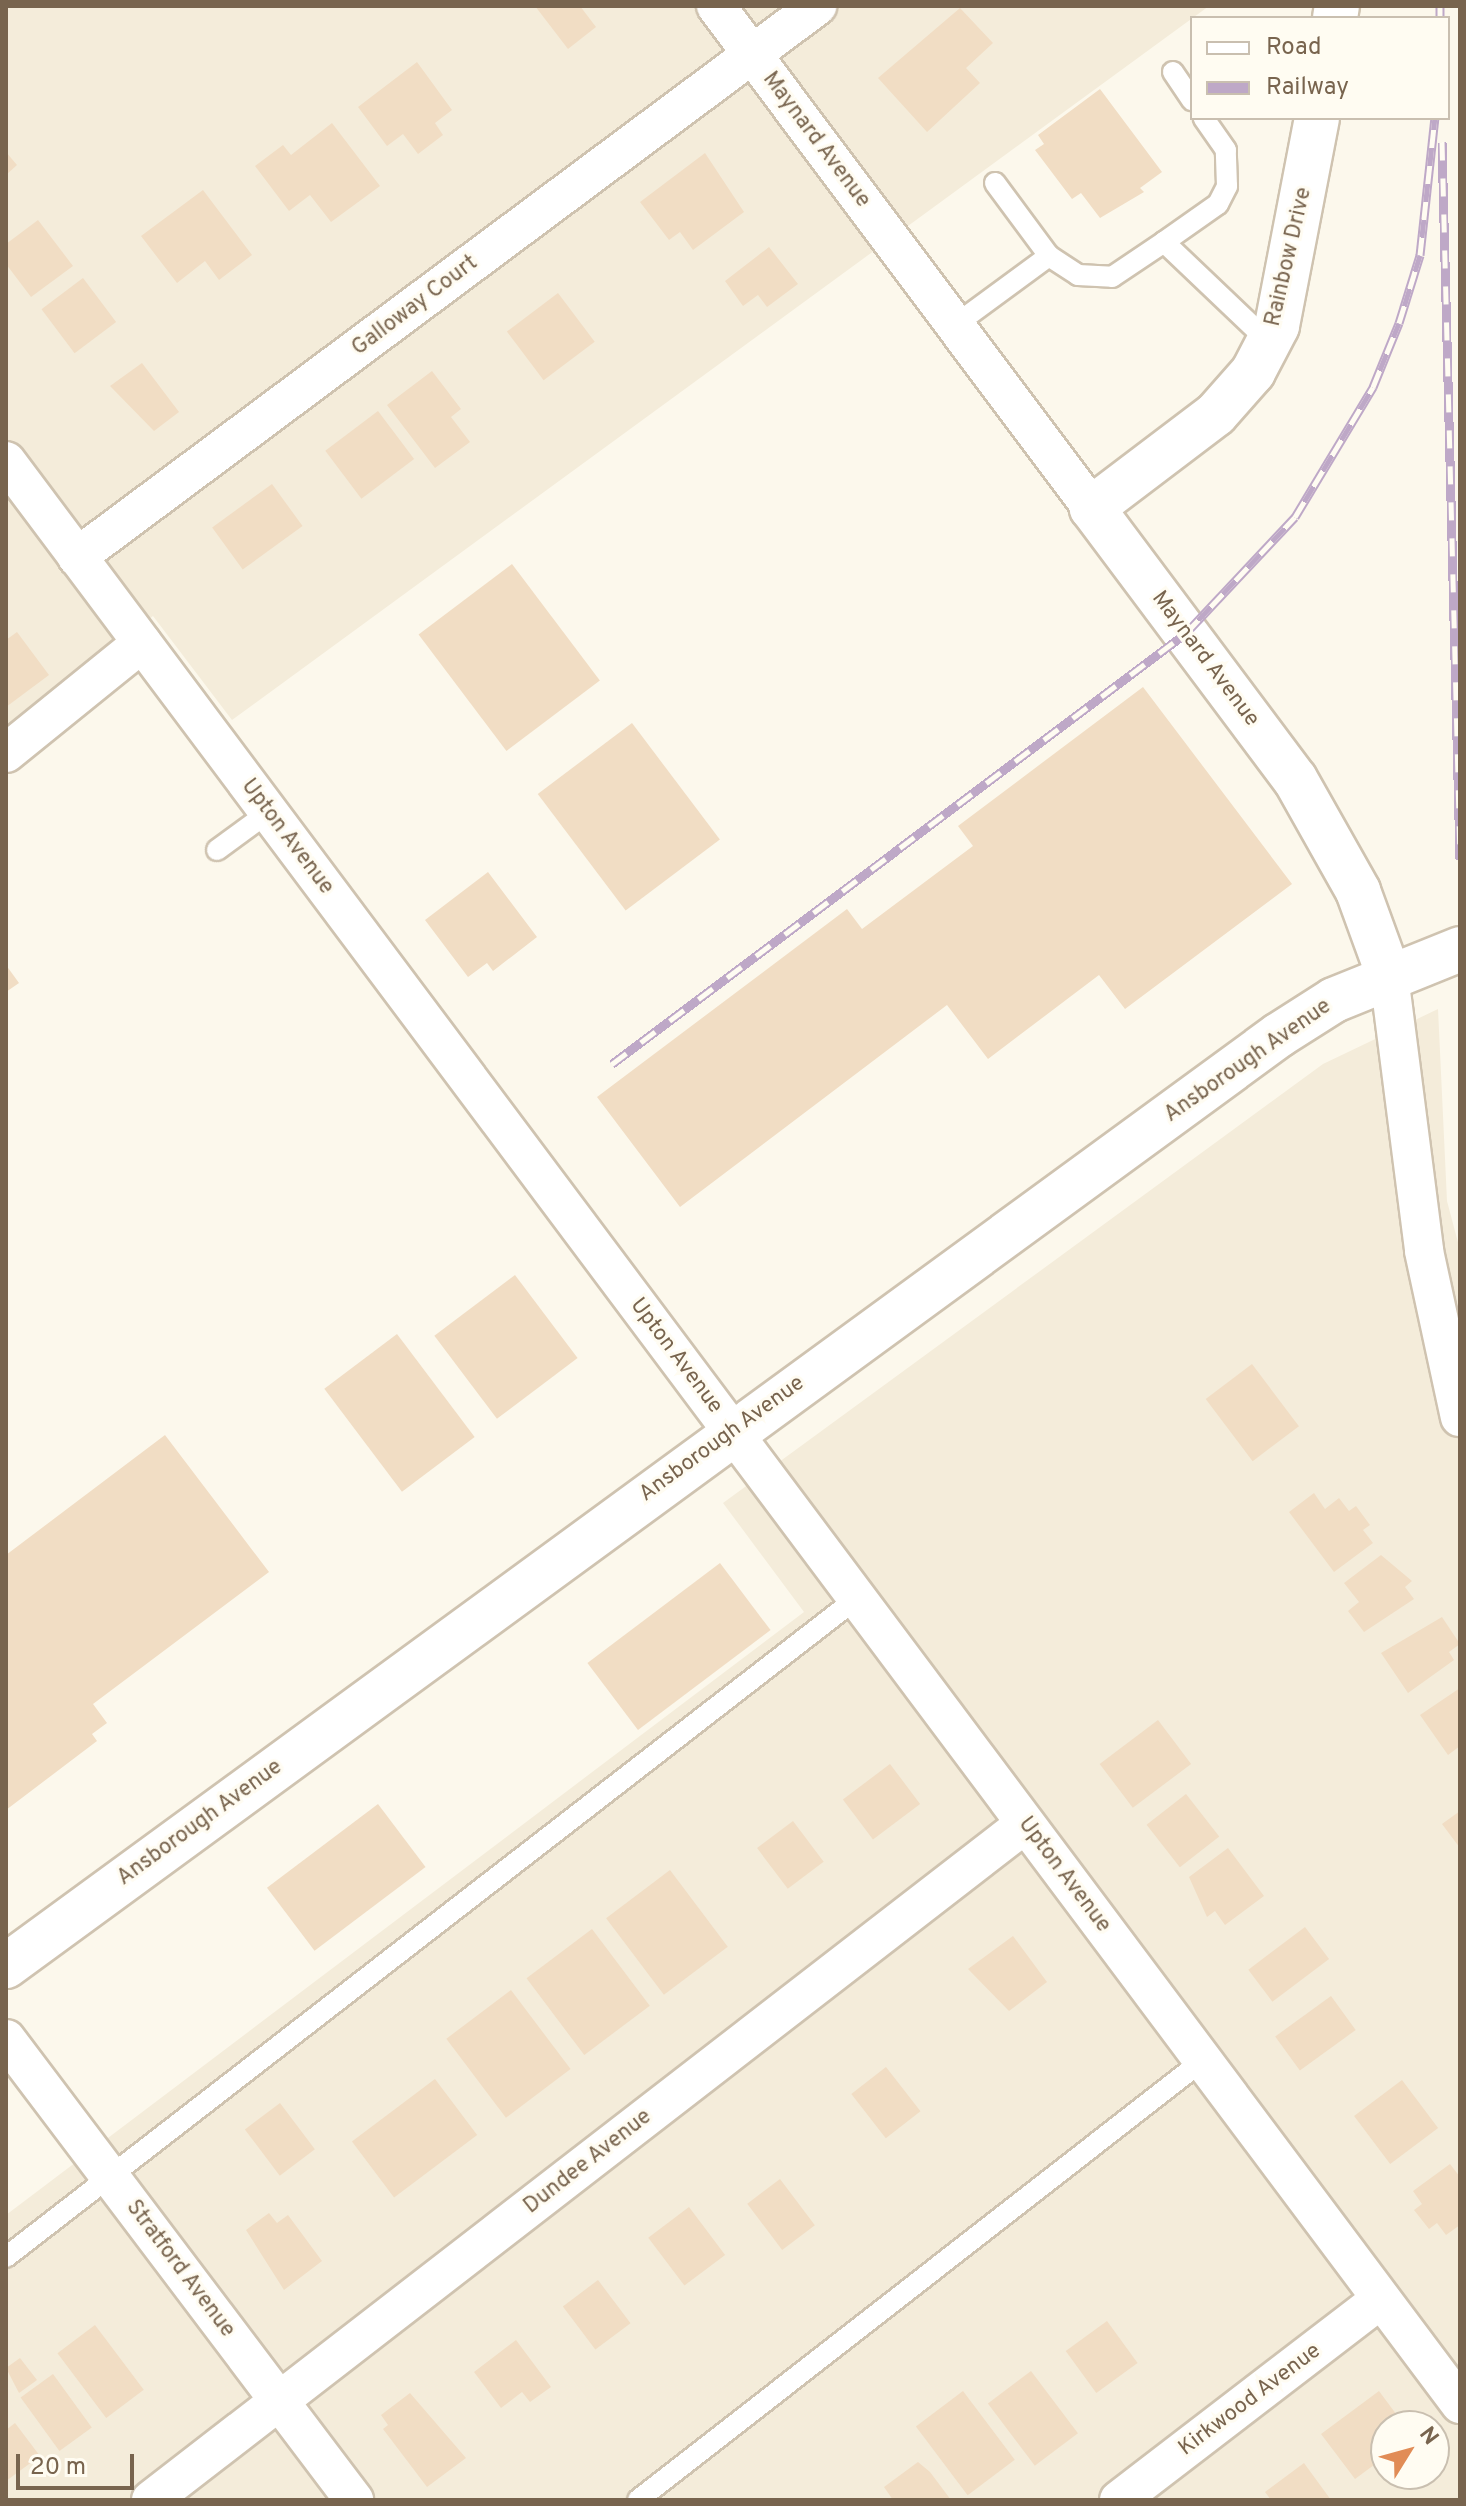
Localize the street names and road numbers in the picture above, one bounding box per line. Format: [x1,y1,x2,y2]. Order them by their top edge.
street label: Maynard Avenue [756,67,876,213]
street label: Rainbow Drive [1260,185,1318,329]
street label: Galloway Court [347,250,483,362]
street label: Maynard Avenue [1145,586,1265,732]
street label: Upton Avenue [235,774,339,900]
street label: Ansborough Avenue [1159,993,1337,1129]
street label: Upton Avenue [624,1293,728,1419]
street label: Ansborough Avenue [634,1370,810,1508]
street label: Ansborough Avenue [112,1754,288,1892]
street label: Upton Avenue [1012,1812,1116,1938]
street label: Dundee Avenue [519,2104,657,2220]
street label: Stratford Avenue [120,2195,240,2343]
street label: Kirkwood Avenue [1173,2338,1327,2462]

